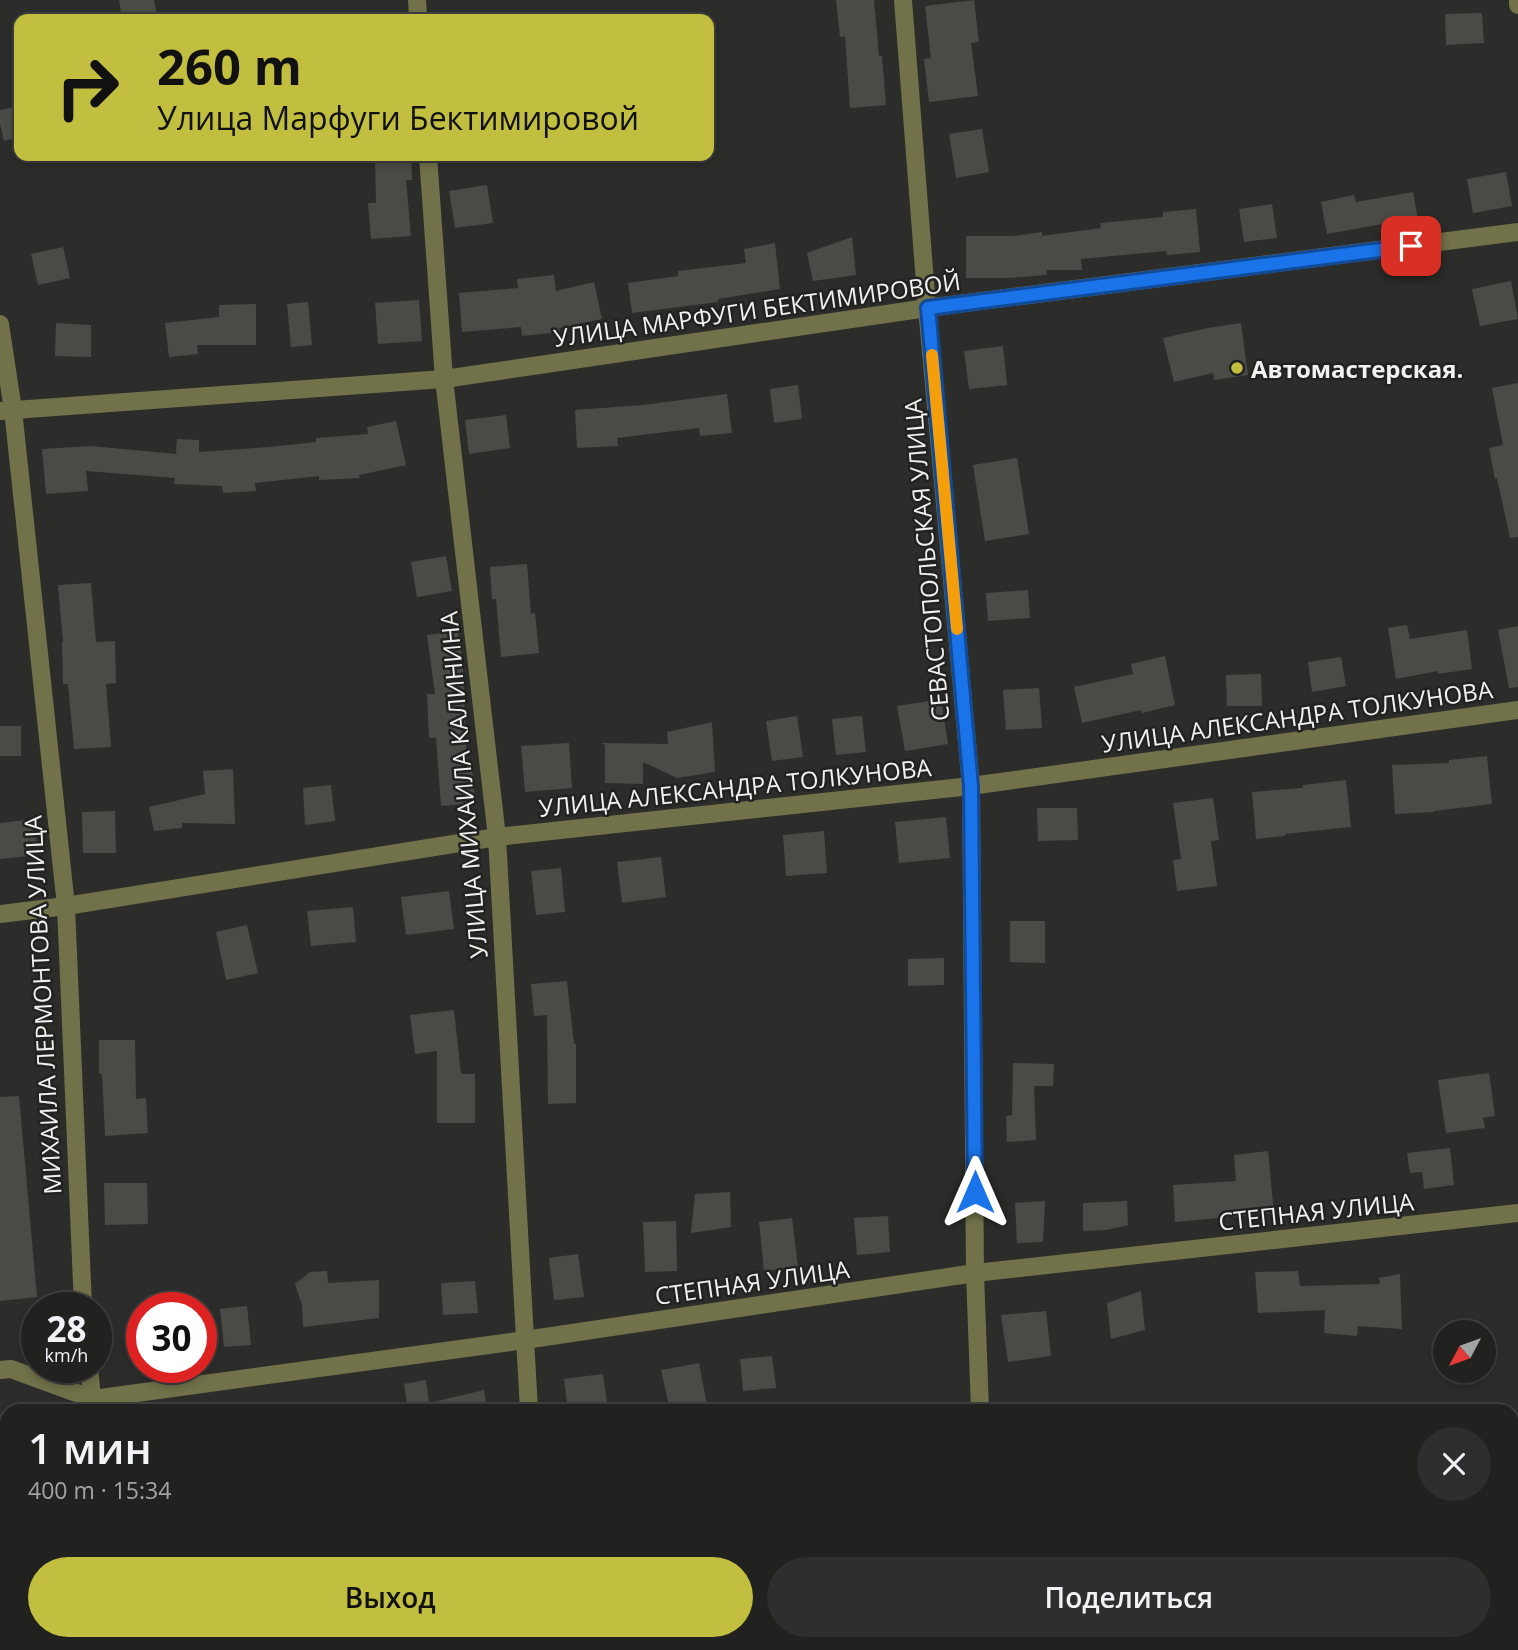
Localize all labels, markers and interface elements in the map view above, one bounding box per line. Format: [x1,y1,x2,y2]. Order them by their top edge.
text: 260 m [157,33,302,99]
icon: right [42,42,133,133]
text: Улица Марфуги Бектимировой [157,96,639,139]
pin [1381,216,1441,276]
icon: arrive [1392,227,1430,265]
street label: УЛИЦА МАРФУГИ БЕКТИМИРОВОЙ [551,264,963,354]
place label: Автомастерская. [1251,352,1463,385]
marker: Автомастерская. [1229,360,1245,376]
street label: СЕВАСТОПОЛЬСКАЯ УЛИЦА [895,397,957,723]
street label: УЛИЦА МИХАИЛА КАЛИНИНА [431,609,495,960]
street label: УЛИЦА АЛЕКСАНДРА ТОЛКУНОВА [1099,672,1495,760]
street label: УЛИЦА АЛЕКСАНДРА ТОЛКУНОВА [537,750,934,824]
street label: МИХАИЛА ЛЕРМОНТОВА УЛИЦА [16,814,68,1195]
position arrow [938,1155,1012,1229]
street label: СТЕПНАЯ УЛИЦА [1217,1184,1416,1238]
street label: СТЕПНАЯ УЛИЦА [653,1252,852,1312]
speed limit sign: 30 [126,1292,217,1383]
text: 28 [46,1305,87,1352]
north arrow [1433,1320,1496,1382]
map controls [1433,1320,1496,1383]
text: km/h [45,1343,88,1367]
text: 1 мин [28,1419,152,1476]
button: close [1417,1427,1491,1501]
text: 400 m · 15:34 [28,1474,171,1506]
button: Выход [28,1557,753,1637]
button: Поделиться [767,1557,1491,1637]

